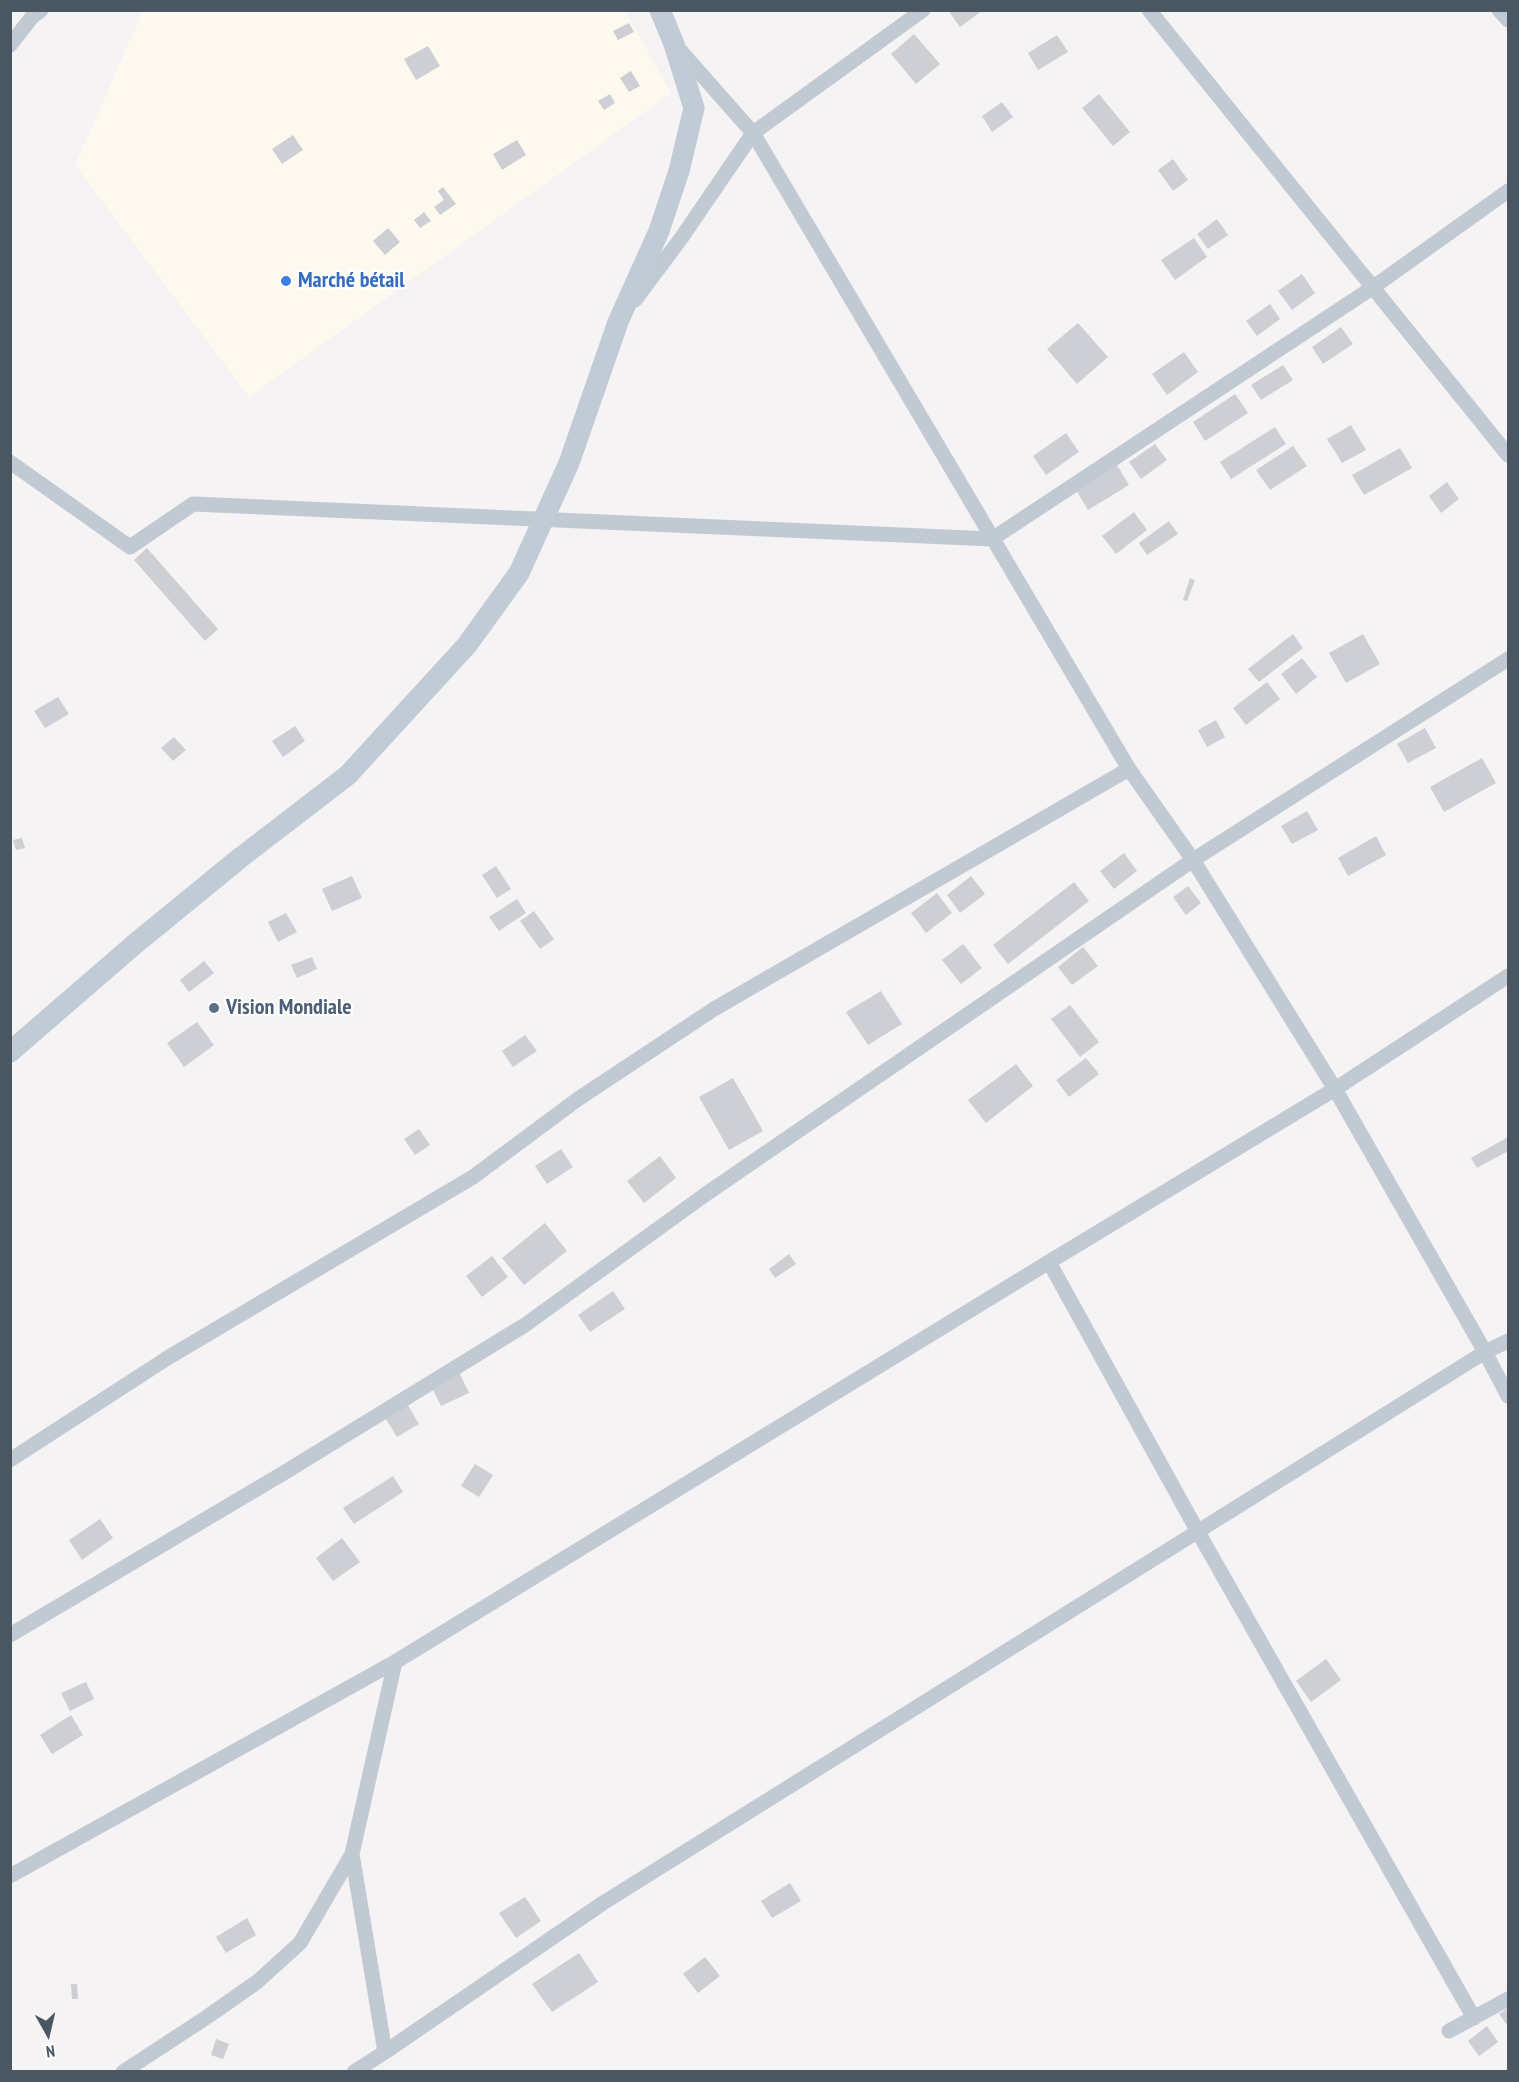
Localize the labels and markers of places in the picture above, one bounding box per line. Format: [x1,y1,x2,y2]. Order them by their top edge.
place label: Marché bétail [298,268,405,294]
marker: Marché bétail [279,274,293,288]
place label: Vision Mondiale [226,995,352,1021]
marker: Vision Mondiale [207,1001,221,1015]

